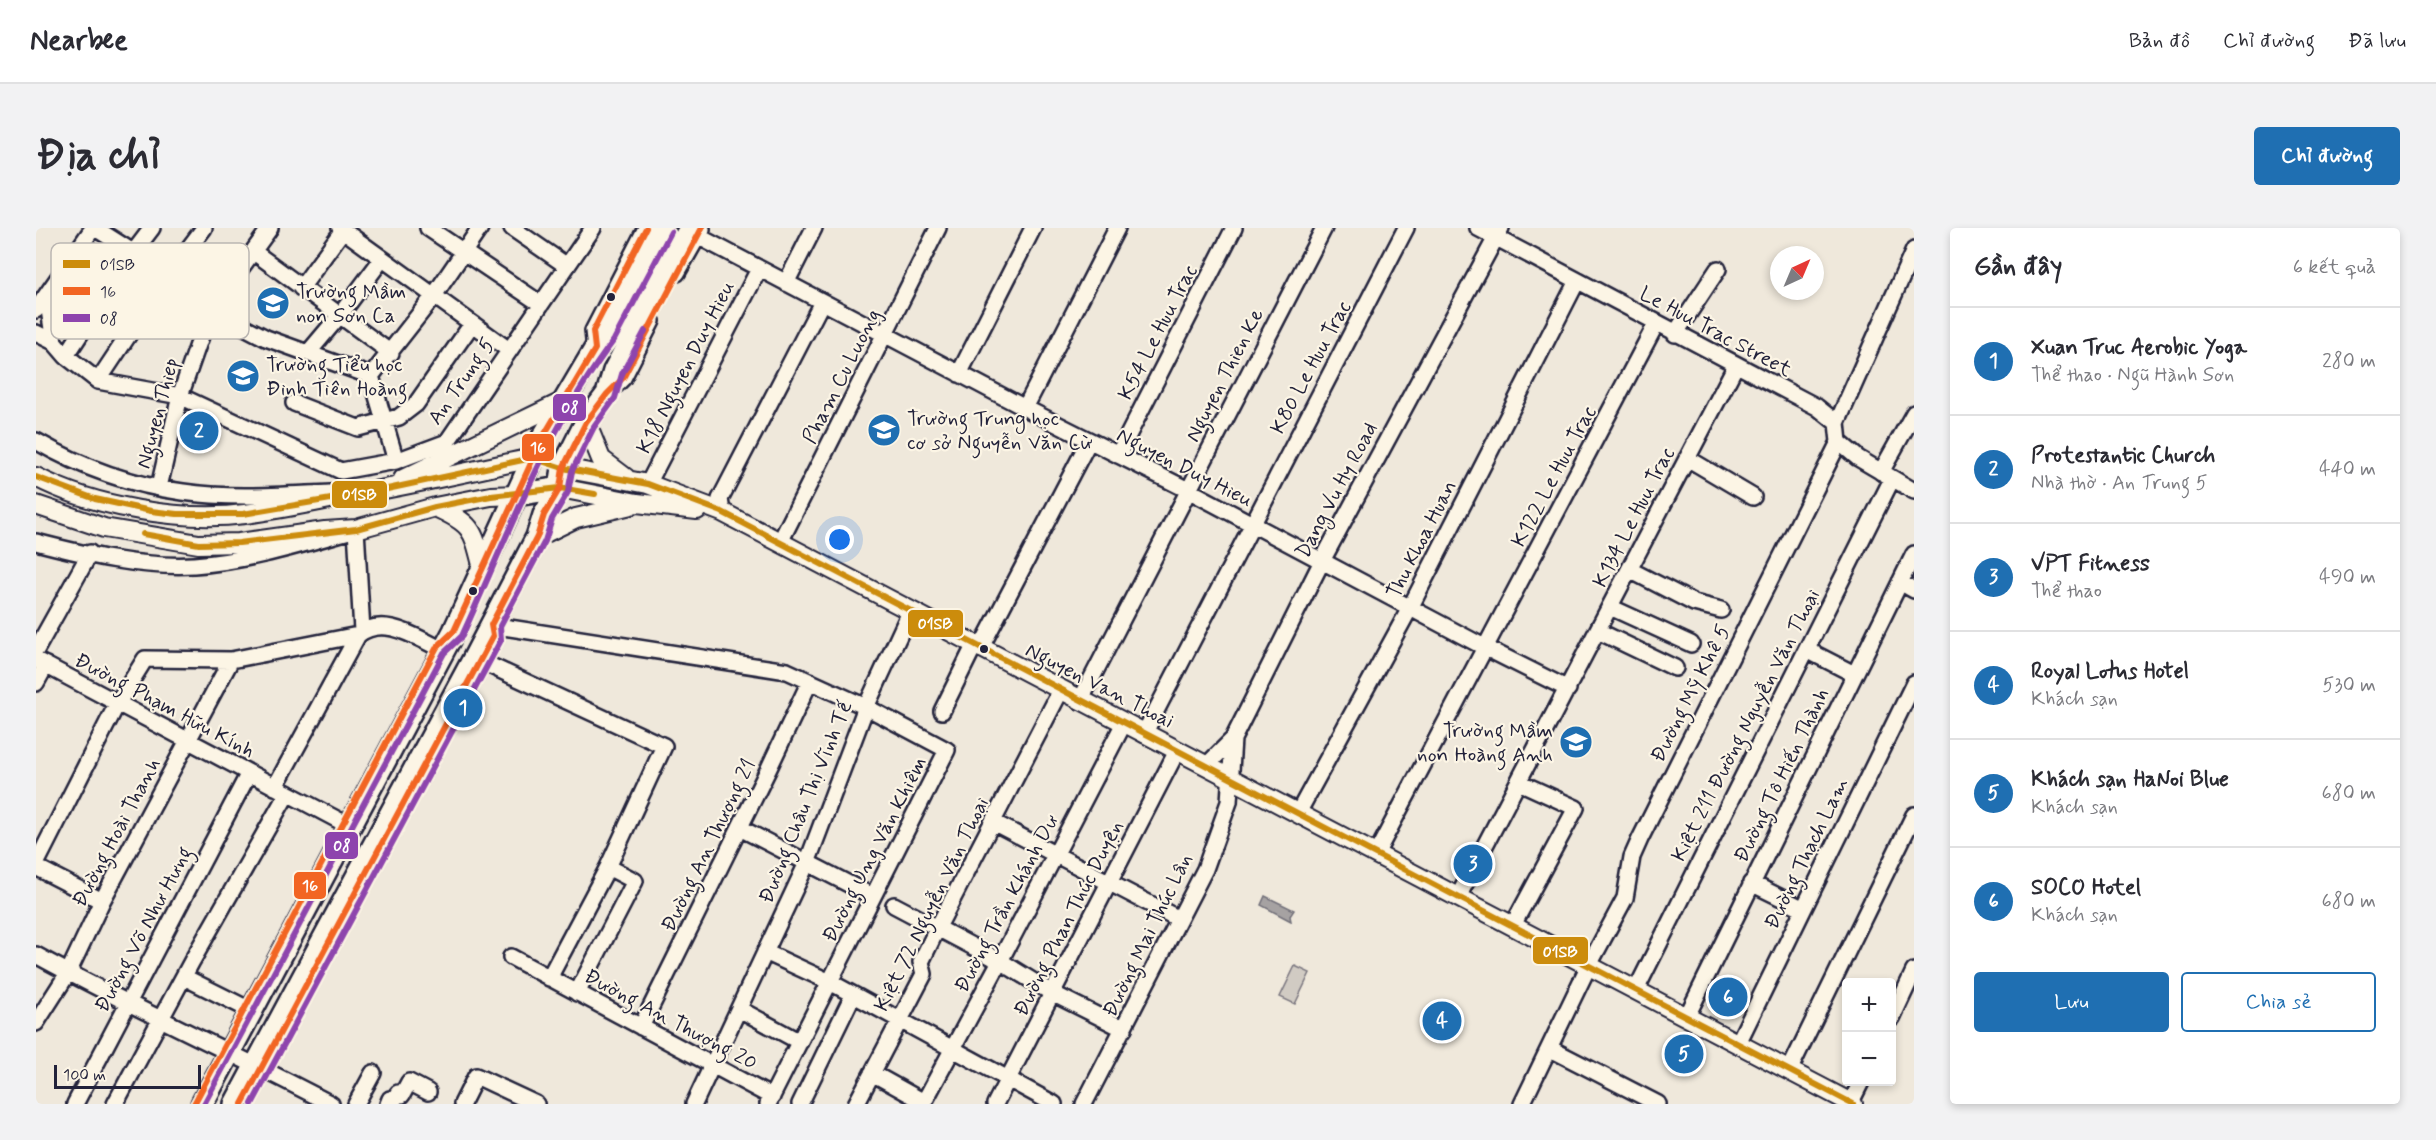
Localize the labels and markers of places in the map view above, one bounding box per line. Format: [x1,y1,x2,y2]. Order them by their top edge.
place label: Trường Mầm non Sơn Ca [296,278,406,330]
school or university icon: Trường Mầm non Sơn Ca [255,285,291,321]
unlabelled marker [605,291,617,303]
place label: Trường Tiểu học Đinh Tiên Hoàng [266,351,408,405]
school or university icon: Trường Tiểu học Đinh Tiên Hoàng [225,358,261,394]
place label: Trường Trung học cơ sở Nguyễn Văn Cừ [907,405,1093,459]
pin: 2 [180,408,218,454]
school or university icon: Trường Trung học cơ sở Nguyễn Văn Cừ [866,412,902,448]
unlabelled marker [467,585,479,597]
unlabelled marker [978,643,990,655]
pin: 1 [444,686,482,730]
place label: Trường Mầm non Hoàng Anh [1417,717,1553,771]
school or university icon: Trường Mầm non Hoàng Anh [1558,724,1594,760]
pin: 3 [1454,842,1492,886]
pin: 6 [1708,974,1748,1020]
pin: 4 [1422,998,1462,1044]
pin: 5 [1664,1032,1704,1076]

